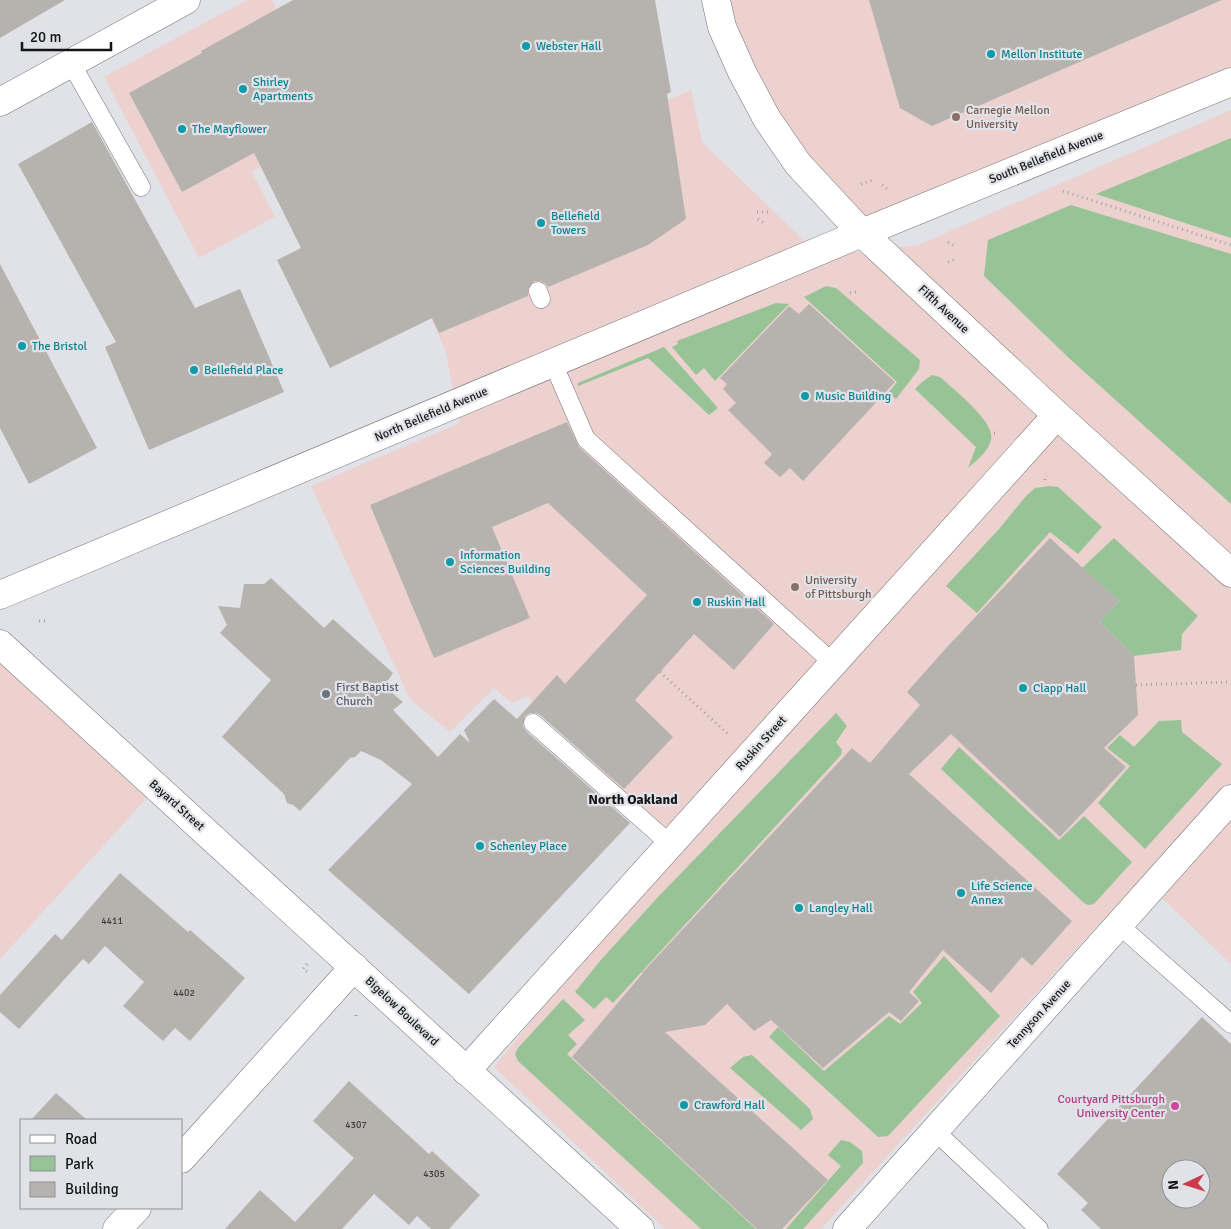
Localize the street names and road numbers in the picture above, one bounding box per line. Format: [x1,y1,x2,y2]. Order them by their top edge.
street label: South Bellefield Avenue [987,128,1106,187]
street label: Fifth Avenue [915,282,972,337]
street label: North Bellefield Avenue [372,384,490,445]
street label: Ruskin Street [733,713,790,774]
street label: Bayard Street [146,777,207,834]
street label: Bigelow Boulevard [362,973,442,1049]
street label: Tennyson Avenue [1004,977,1074,1052]

